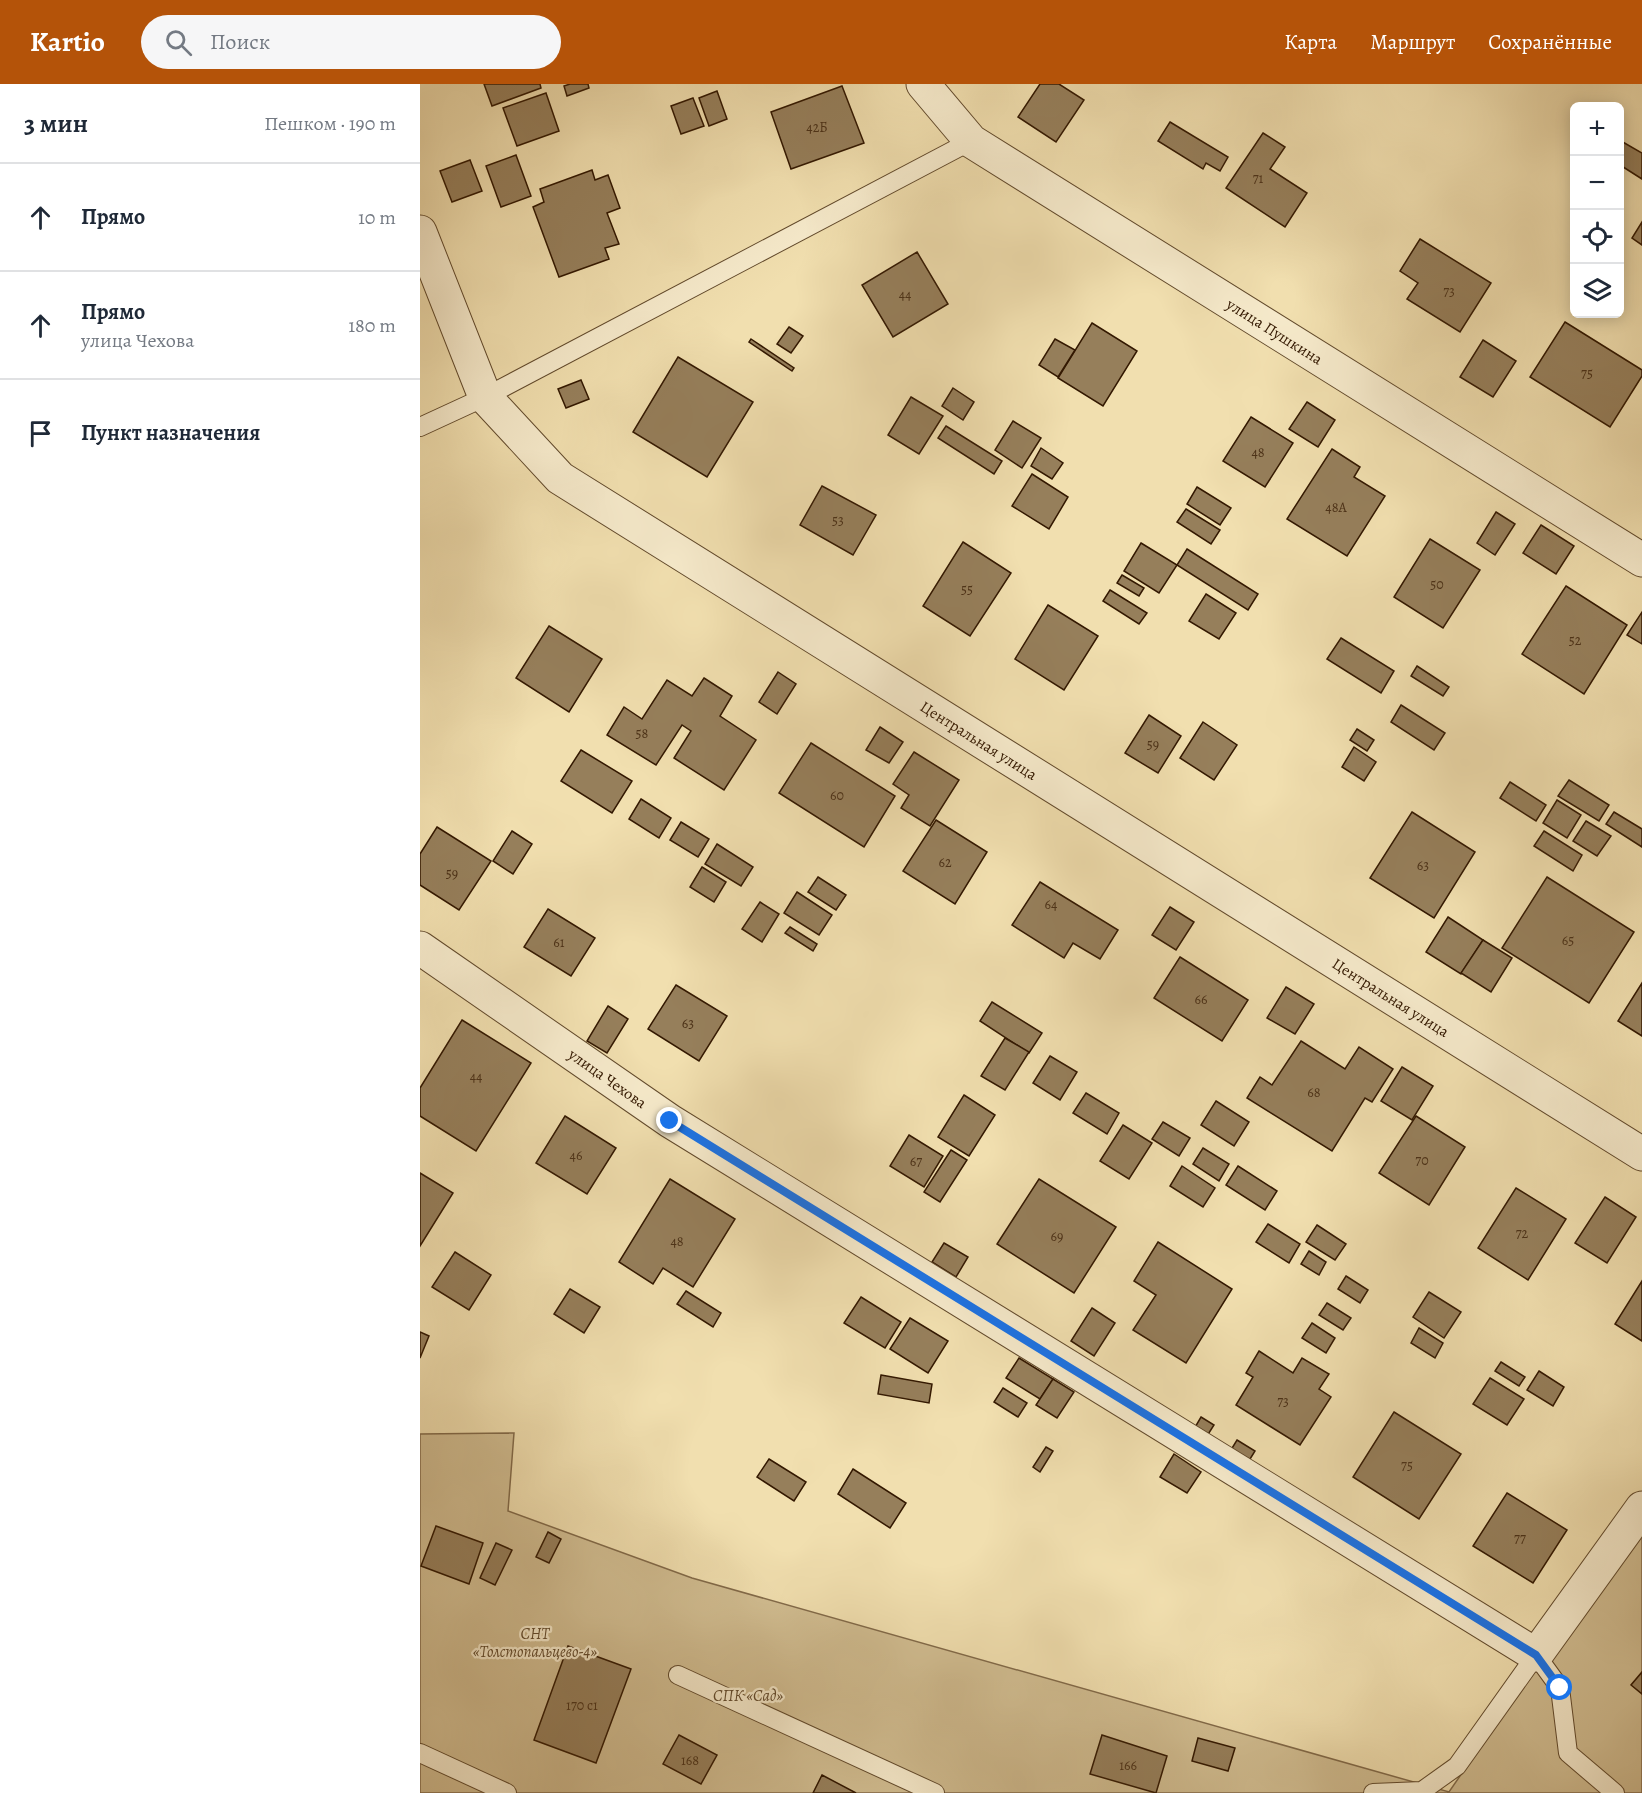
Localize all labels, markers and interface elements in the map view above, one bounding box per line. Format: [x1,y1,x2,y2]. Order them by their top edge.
search box [141,15,561,69]
text: Kartio [30,23,105,61]
icon: search [162,26,195,59]
text: Поиск [210,27,270,57]
text: Карта [1284,28,1337,56]
text: Маршрут [1370,28,1455,56]
text: Сохранённые [1488,28,1612,56]
map controls [1570,102,1624,318]
button: + [1570,102,1624,156]
text: 3 мин [24,106,88,141]
text: Пешком · 190 m [264,110,396,137]
house number: 42Б [806,118,828,137]
button: − [1570,156,1624,210]
house number: 71 [1253,169,1264,188]
icon: ahead [24,201,57,234]
text: Прямо [81,202,145,232]
text: 10 m [358,204,396,231]
button: locate [1570,210,1624,264]
button: layers [1570,264,1624,318]
house number: 73 [1443,282,1455,301]
house number: 44 [899,285,911,304]
street label: улица Пушкина [1221,293,1327,371]
text: Прямо [81,297,145,327]
icon: ahead [24,309,57,342]
text: 180 m [348,312,396,339]
text: улица Чехова [81,327,195,354]
house number: 75 [1581,364,1593,383]
icon: arrive [24,417,57,450]
text: Пункт назначения [81,418,260,448]
house number: 48 [1251,443,1265,462]
house number: 48А [1325,498,1347,517]
house number: 53 [832,511,844,530]
house number: 50 [1430,575,1444,594]
house number: 55 [961,580,973,599]
house number: 52 [1569,631,1582,650]
street label: Центральная улица [916,696,1042,786]
house number: 58 [636,724,649,743]
house number: 59 [1147,735,1159,754]
house number: 60 [830,786,844,805]
house number: 62 [938,853,952,872]
house number: 63 [1417,856,1429,875]
house number: 59 [446,864,458,883]
house number: 64 [1045,895,1057,914]
house number: 65 [1562,931,1574,950]
house number: 61 [553,933,565,952]
street label: Центральная улица [1328,953,1454,1043]
house number: 66 [1195,990,1207,1009]
house number: 63 [682,1014,694,1033]
street label: улица Чехова [563,1043,651,1114]
house number: 44 [470,1067,482,1086]
house number: 68 [1307,1083,1321,1102]
route end [656,1107,682,1133]
house number: 46 [570,1146,582,1165]
house number: 70 [1415,1151,1429,1170]
house number: 67 [910,1152,922,1171]
house number: 72 [1516,1224,1529,1243]
house number: 69 [1051,1227,1063,1246]
house number: 48 [670,1232,684,1251]
house number: 73 [1277,1392,1289,1411]
house number: 75 [1401,1456,1413,1475]
house number: 77 [1514,1529,1526,1548]
park label: СНТ «Толстопальцево-4» [473,1623,597,1663]
route start [1546,1674,1572,1700]
park label: СПК «Сад» [713,1685,783,1707]
house number: 170 с1 [566,1696,598,1715]
house number: 168 [681,1751,699,1770]
house number: 166 [1119,1756,1137,1775]

